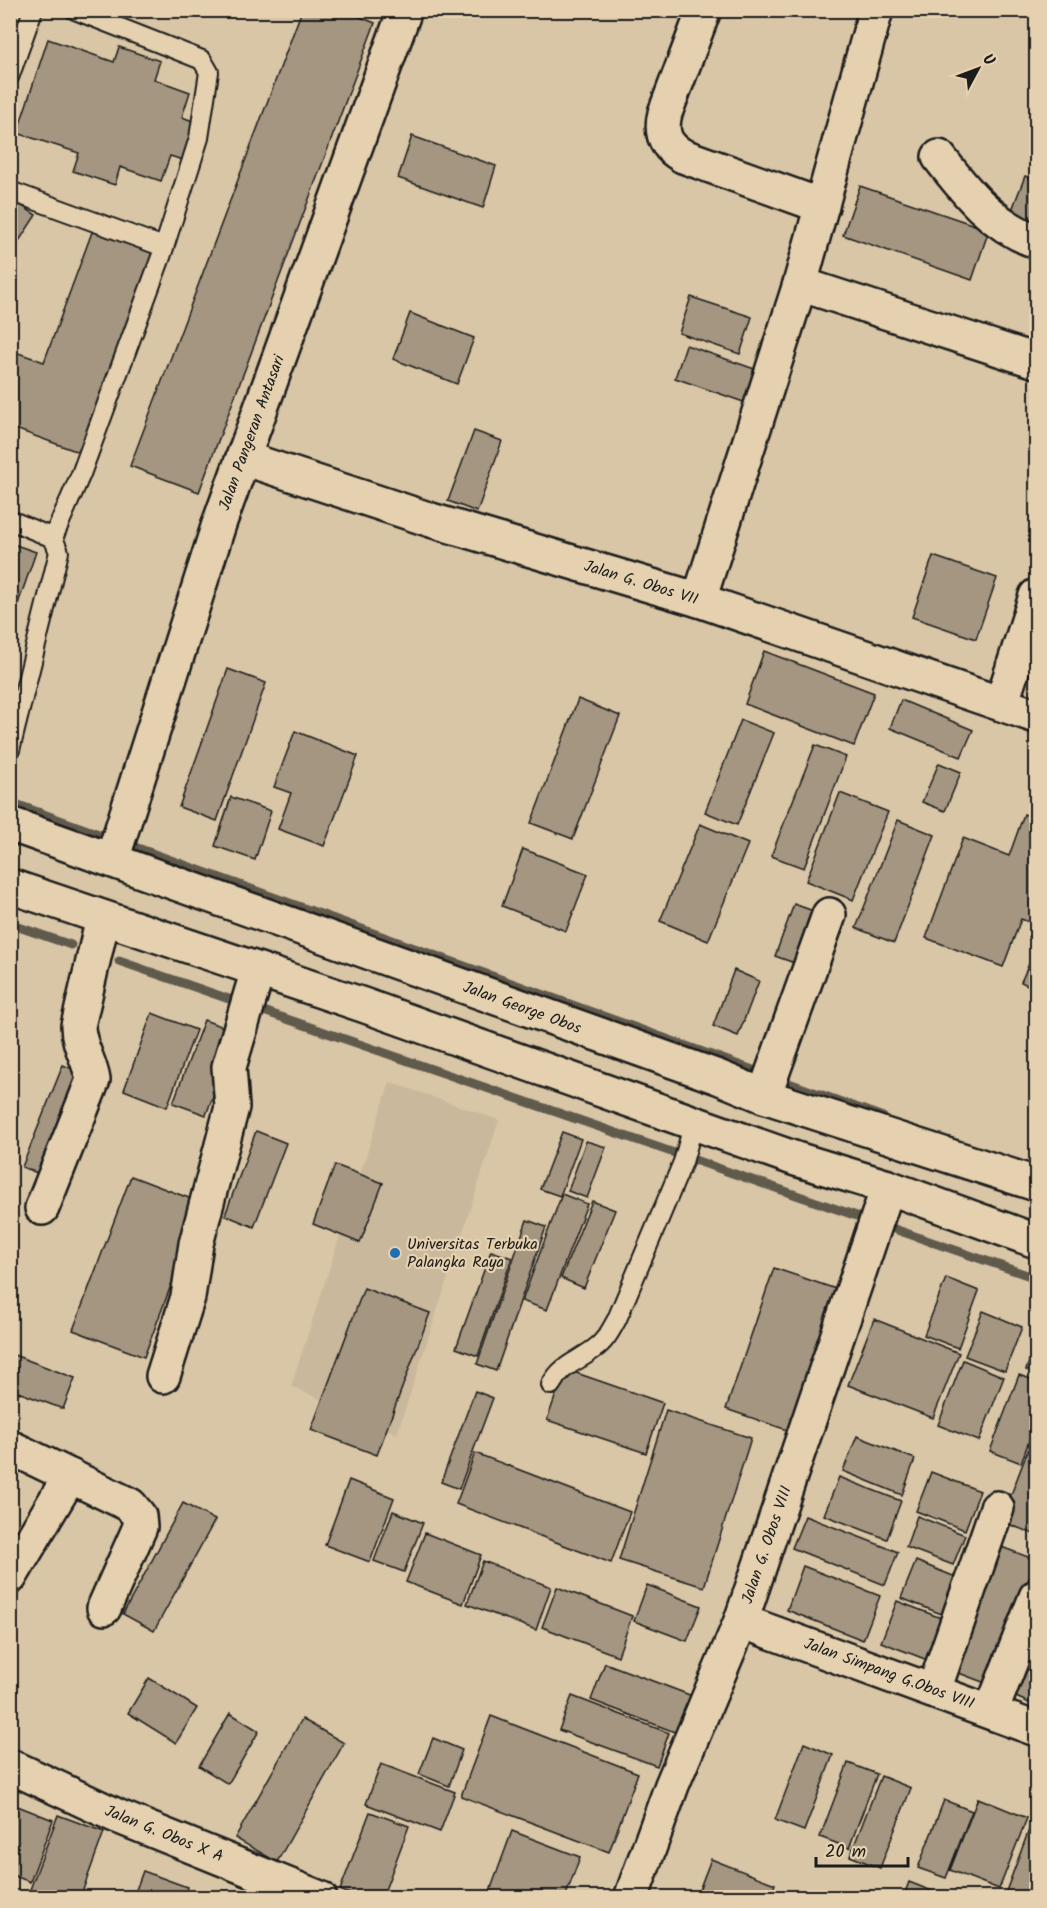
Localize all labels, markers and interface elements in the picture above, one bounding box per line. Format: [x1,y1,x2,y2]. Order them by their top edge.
north arrow [948,39,1008,99]
text: U [976,48,1001,72]
street label: Jalan Pangeran Antasari [212,351,292,514]
street label: Jalan G. Obos VII [581,554,701,612]
street label: Jalan George Obos [459,975,585,1041]
place label: Universitas Terbuka Palangka Raya [407,1232,538,1275]
marker: Universitas Terbuka Palangka Raya [388,1246,402,1260]
street label: Jalan G. Obos VIII [735,1483,799,1607]
street label: Jalan Simpang G.Obos VIII [800,1632,978,1716]
street label: Jalan G. Obos X A [101,1799,227,1869]
scale bar [816,1830,908,1868]
text: 20 m [825,1838,866,1867]

